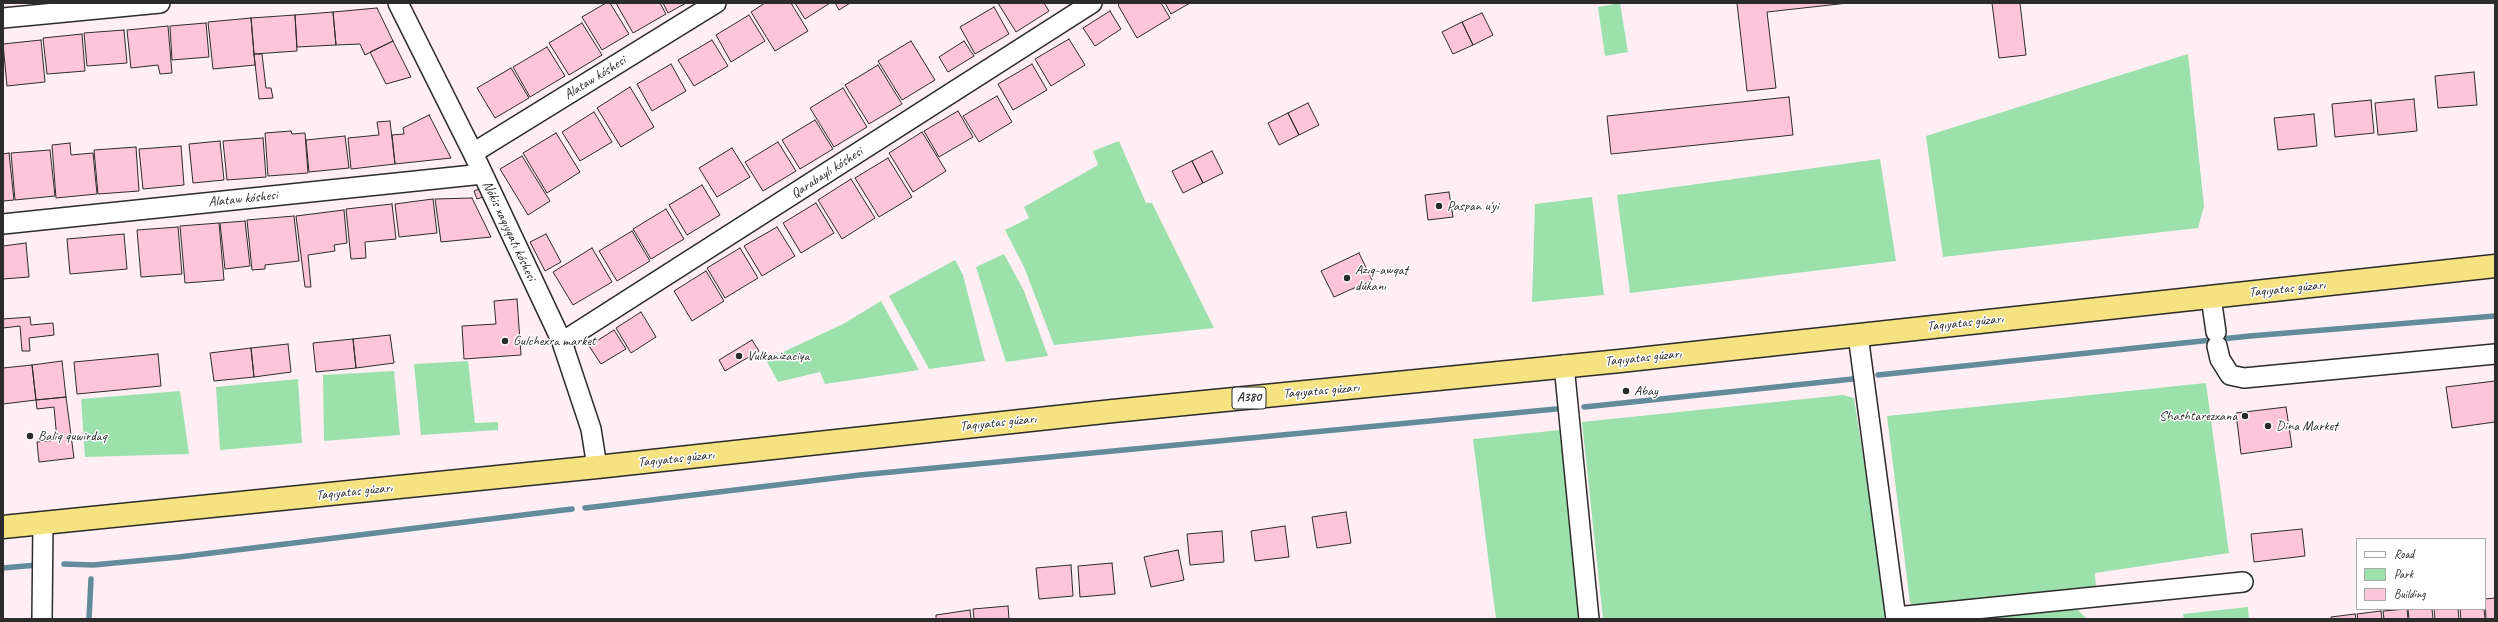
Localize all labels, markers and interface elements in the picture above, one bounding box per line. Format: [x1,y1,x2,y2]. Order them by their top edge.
street label: Alataw kóshesi [561,52,629,104]
street label: Qarabaylı kóshesi [788,144,866,202]
street label: Nókis xaqıyqatı kóshesi [479,178,539,284]
street label: Alataw kóshesi [208,187,278,211]
place label: Paspan u'yi [1447,198,1499,214]
marker: Paspan u'yi [1434,201,1444,211]
place label: Azıq-awqat dúkanı [1355,262,1408,294]
marker: Azıq-awqat dúkanı [1342,273,1352,283]
street label: Taqıyatas gúzarı [2248,277,2326,301]
street label: Taqıyatas gúzarı [1926,311,2004,335]
place label: Gulchexra market [513,333,596,349]
marker: Gulchexra market [500,336,510,346]
street label: Taqıyatas gúzarı [1604,346,1682,370]
place label: Vulkanizaciya [747,348,809,364]
marker: Vulkanizaciya [734,351,744,361]
street label: Taqıyatas gúzarı [1282,379,1360,403]
place label: Abay [1634,383,1658,399]
marker: Abay [1621,386,1631,396]
road number: A380 [1232,387,1266,409]
place label: Shashtarezxana [2159,408,2237,424]
street label: Taqıyatas gúzarı [959,411,1037,435]
marker: Shashtarezxana [2240,411,2250,421]
place label: Dina Market [2276,418,2338,434]
marker: Dina Market [2263,421,2273,431]
place label: Baliq quwirdaq [38,428,107,444]
marker: Baliq quwirdaq [25,431,35,441]
street label: Taqıyatas gúzarı [637,447,715,471]
street label: Taqıyatas gúzarı [315,480,393,504]
legend [2356,538,2486,610]
text: Road [2394,546,2414,562]
text: Park [2394,566,2413,582]
text: Building [2394,586,2426,602]

